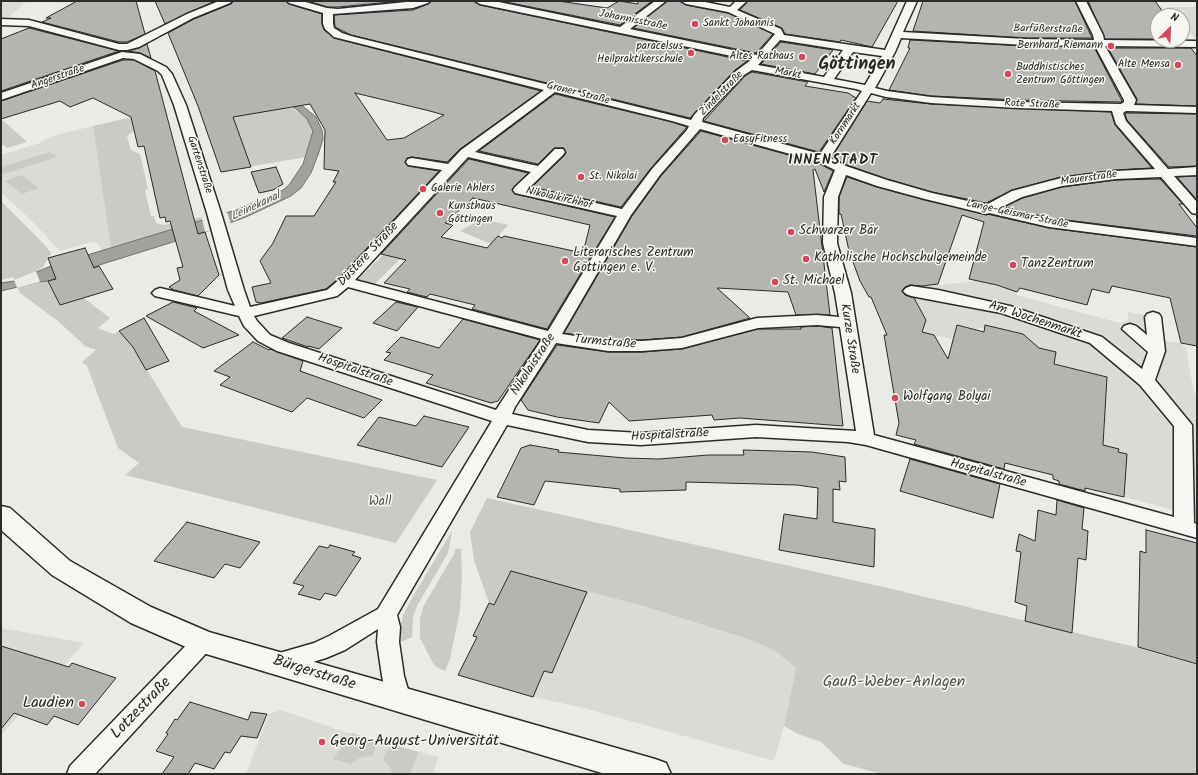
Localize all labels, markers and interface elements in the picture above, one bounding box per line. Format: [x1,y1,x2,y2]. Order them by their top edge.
street label: Johannisstraße [598,8,668,34]
north arrow [1150,8,1190,48]
text: N [1168,8,1181,28]
place label: Sankt Johannis [703,17,774,31]
marker: Sankt Johannis [690,19,700,29]
street label: Barfüßerstraße [1013,23,1083,37]
place label: Bernhard Riemann [1017,39,1103,53]
place label: paracelsus Heilpraktikerschule [597,40,683,66]
marker: Bernhard Riemann [1106,41,1116,51]
marker: paracelsus Heilpraktikerschule [686,48,696,58]
place label: Altes Rathaus [729,50,794,64]
marker: Altes Rathaus [797,52,807,62]
district label: Göttingen [818,55,896,77]
place label: Alte Mensa [1118,58,1170,72]
marker: Alte Mensa [1173,60,1183,70]
place label: Buddhistisches Zentrum Göttingen [1016,61,1105,87]
street label: Angerstraße [30,63,86,93]
street label: Markt [774,65,802,83]
street label: Zindelstraße [697,69,747,119]
marker: Buddhistisches Zentrum Göttingen [1003,69,1013,79]
street label: Groner Straße [545,80,611,108]
street label: Rote Straße [1004,97,1060,113]
street label: Kornmarkt [827,100,865,148]
place label: EasyFitness [733,133,787,147]
street label: Gartenstraße [183,135,215,195]
marker: EasyFitness [720,135,730,145]
district label: INNENSTADT [788,154,878,170]
street label: Mauerstraße [1060,169,1118,189]
place label: St. Nikolai [589,170,637,184]
marker: St. Nikolai [576,172,586,182]
place label: Galerie Ahlers [431,182,495,196]
marker: Galerie Ahlers [418,184,428,194]
street label: Nikolaikirchhof [524,185,594,213]
water label: Leinekanal [229,189,283,225]
street label: Lange-Geismar-Straße [965,198,1069,232]
place label: Kunsthaus Göttingen [448,200,496,226]
marker: Kunsthaus Göttingen [435,208,445,218]
street label: Düstere Straße [335,220,403,290]
place label: Schwarzer Bär [799,224,878,240]
marker: Schwarzer Bär [786,227,796,237]
place label: Literarisches Zentrum Göttingen e. V. [573,246,694,277]
place label: Katholische Hochschulgemeinde [814,251,987,267]
marker: Katholische Hochschulgemeinde [801,254,811,264]
marker: Literarisches Zentrum Göttingen e. V. [560,256,570,266]
place label: TanzZentrum [1021,257,1093,273]
marker: TanzZentrum [1008,260,1018,270]
place label: St. Michael [783,274,844,290]
marker: St. Michael [770,277,780,287]
street label: Am Wochenmarkt [986,299,1084,343]
street label: Kurze Straße [836,303,862,375]
street label: Nikolaistraße [508,331,560,399]
street label: Turmstraße [573,333,637,353]
street label: Hospitalstraße [315,351,395,391]
place label: Wolfgang Bolyai [903,390,990,406]
marker: Wolfgang Bolyai [890,393,900,403]
street label: Hospitalstraße [631,426,709,446]
street label: Hospitalstraße [948,456,1028,492]
park label: Wall [369,495,391,511]
street label: Bürgerstraße [270,652,358,696]
park label: Gauß-Weber-Anlagen [823,673,965,693]
street label: Lotzestraße [108,674,176,744]
place label: Laudien [23,694,74,714]
marker: Laudien [77,699,87,709]
place label: Georg-August-Universität [330,732,499,752]
marker: Georg-August-Universität [317,737,327,747]

